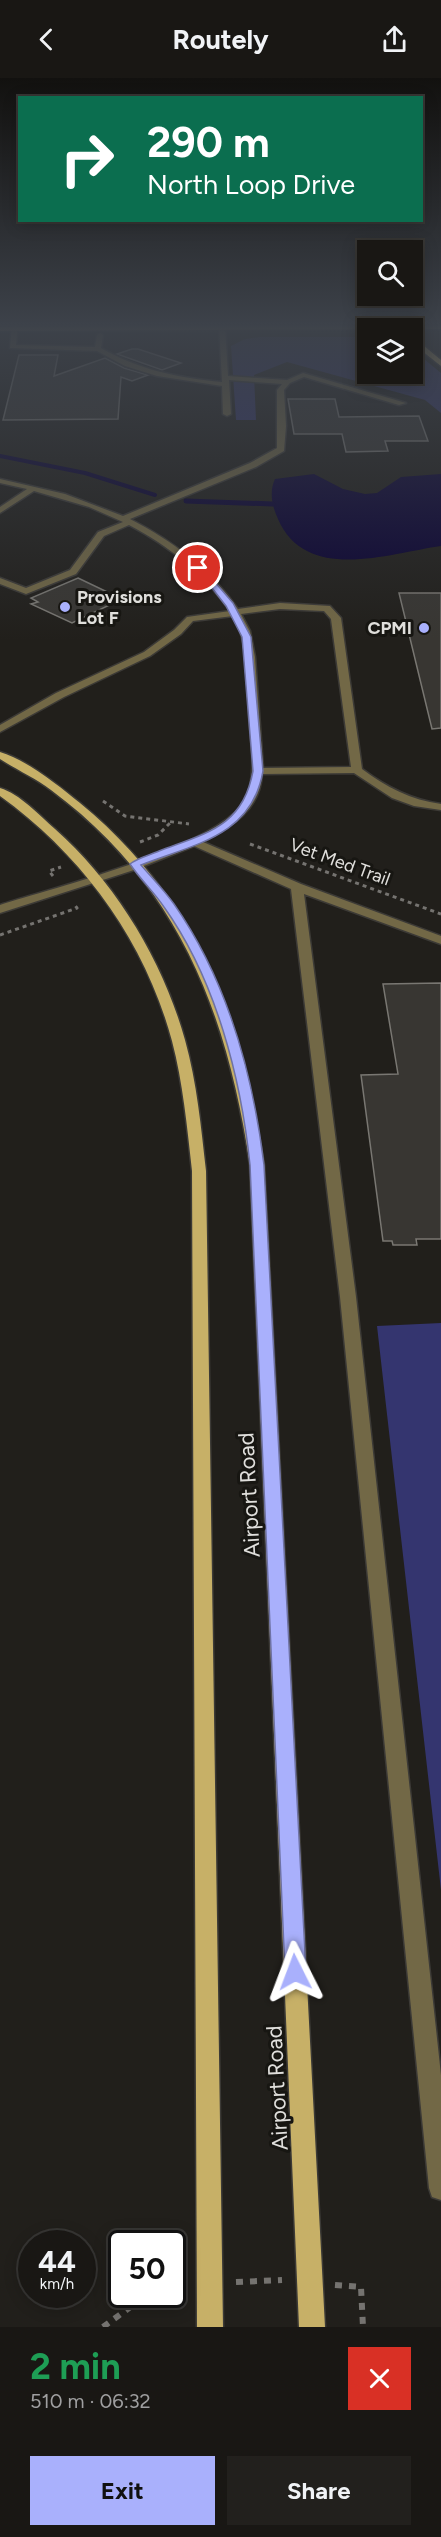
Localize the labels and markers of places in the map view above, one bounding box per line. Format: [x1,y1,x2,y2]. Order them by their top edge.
pin [172,542,223,593]
place label: Provisions Lot F [77,586,162,629]
marker: Provisions Lot F [58,600,72,614]
place label: CPMI [367,617,412,639]
marker: CPMI [417,621,431,635]

